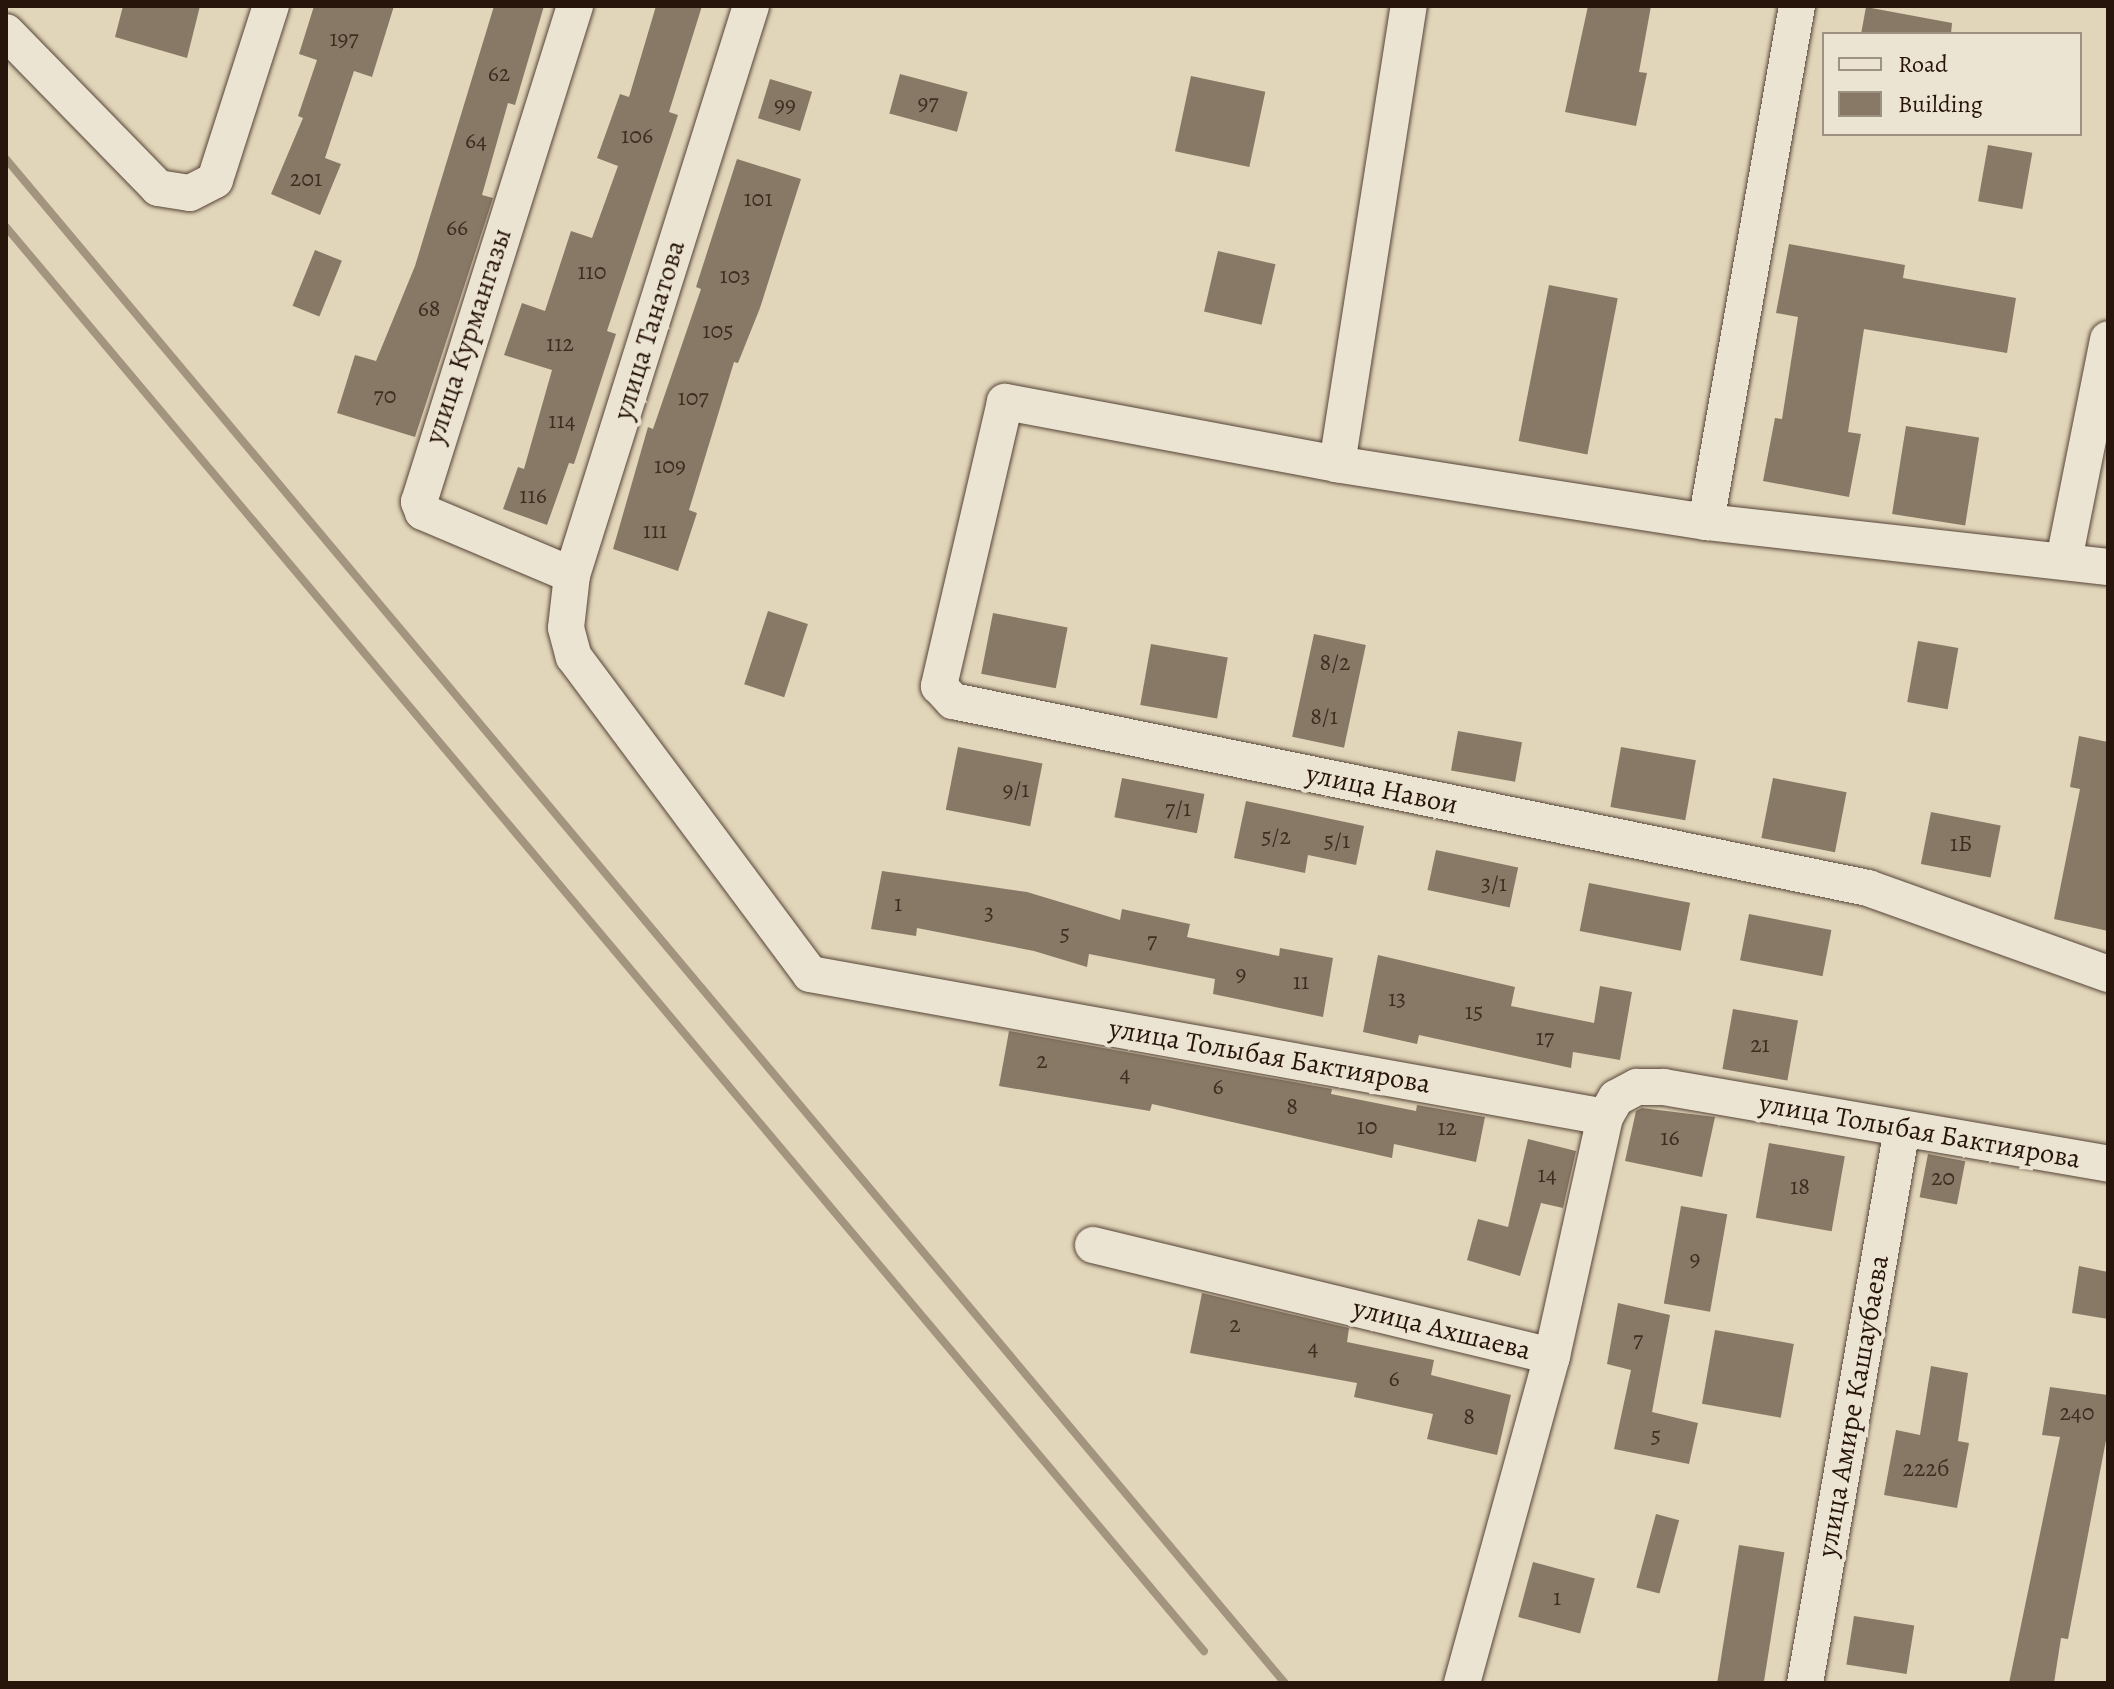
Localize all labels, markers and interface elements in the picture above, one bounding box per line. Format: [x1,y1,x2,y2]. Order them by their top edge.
house number: 197 [329,25,359,53]
legend [1822,32,2082,136]
text: Road [1898,48,1948,80]
house number: 62 [488,60,510,88]
text: Building [1898,88,1983,120]
house number: 97 [918,89,938,117]
house number: 99 [774,91,796,119]
house number: 106 [621,122,653,150]
house number: 64 [465,127,487,155]
house number: 201 [290,165,322,193]
house number: 101 [743,185,773,213]
house number: 66 [446,214,468,242]
street label: улица Курмангазы [417,224,519,448]
street label: улица Танатова [606,236,692,424]
house number: 110 [577,258,607,286]
house number: 103 [720,262,750,290]
house number: 68 [418,295,440,323]
house number: 105 [702,317,734,345]
house number: 112 [546,330,574,358]
house number: 70 [374,382,396,410]
house number: 107 [677,384,709,412]
house number: 114 [548,407,576,435]
house number: 109 [654,452,686,480]
house number: 116 [519,482,547,510]
house number: 111 [643,517,667,545]
house number: 8/2 [1320,649,1350,677]
house number: 8/1 [1310,703,1338,731]
street label: улица Навои [1303,757,1461,821]
house number: 9/1 [1002,776,1030,804]
house number: 7/1 [1165,795,1191,823]
house number: 5/2 [1261,823,1291,851]
house number: 5/1 [1324,827,1350,855]
house number: 1Б [1950,830,1972,858]
house number: 3/1 [1481,870,1507,898]
house number: 1 [894,890,902,918]
house number: 3 [984,899,994,927]
house number: 5 [1060,920,1070,948]
house number: 7 [1147,927,1157,955]
house number: 9 [1236,960,1246,988]
house number: 11 [1293,968,1309,996]
house number: 13 [1388,985,1406,1013]
house number: 15 [1465,998,1483,1026]
street label: улица Толыбая Бактиярова [1107,1011,1433,1101]
house number: 17 [1536,1024,1554,1052]
house number: 21 [1750,1031,1770,1059]
house number: 2 [1036,1047,1048,1075]
house number: 4 [1120,1060,1130,1088]
house number: 6 [1212,1073,1224,1101]
street label: улица Толыбая Бактиярова [1757,1086,2083,1176]
house number: 8 [1286,1093,1298,1121]
house number: 10 [1357,1113,1377,1141]
house number: 12 [1437,1114,1457,1142]
house number: 16 [1660,1124,1680,1152]
house number: 14 [1537,1161,1557,1189]
house number: 20 [1931,1164,1955,1192]
house number: 18 [1790,1173,1810,1201]
house number: 9 [1690,1245,1700,1273]
street label: улица Амире Кашаубаева [1810,1252,1896,1560]
street label: улица Ахшаева [1350,1291,1534,1367]
house number: 2 [1229,1311,1241,1339]
house number: 7 [1633,1326,1643,1354]
house number: 4 [1308,1334,1318,1362]
house number: 6 [1388,1365,1400,1393]
house number: 240 [2059,1399,2095,1427]
house number: 8 [1463,1403,1475,1431]
house number: 5 [1651,1422,1661,1450]
house number: 222б [1903,1455,1949,1483]
house number: 1 [1553,1584,1561,1612]

